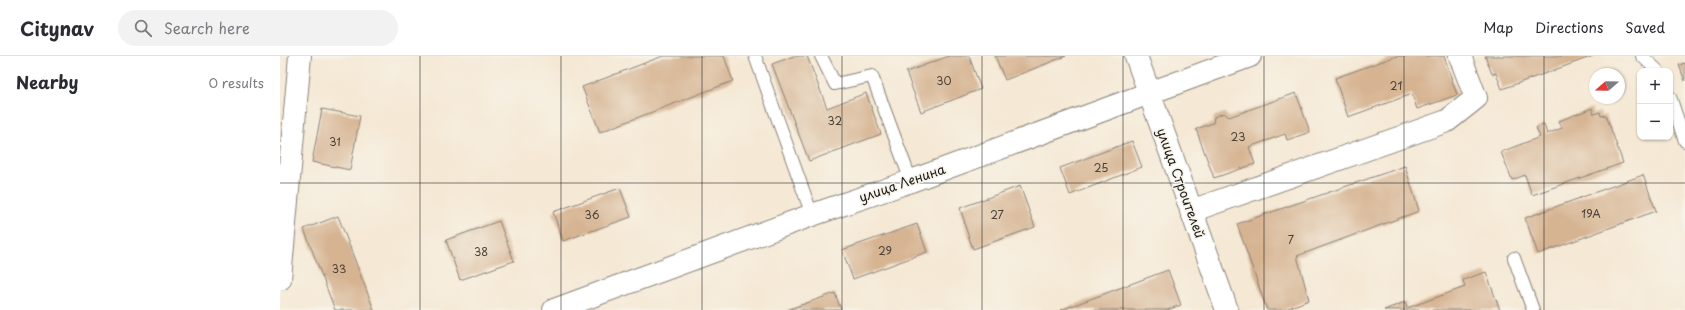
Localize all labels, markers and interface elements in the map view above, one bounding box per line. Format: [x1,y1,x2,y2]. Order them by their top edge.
search box [118,10,398,46]
text: Citynav [20,14,94,42]
text: Search here [164,16,250,39]
icon: search [132,17,154,39]
text: Map [1483,17,1513,38]
text: Directions [1535,17,1603,38]
text: Saved [1625,17,1665,38]
north arrow [1589,68,1625,104]
map controls [1637,68,1673,140]
button: + [1637,68,1673,104]
text: Nearby [16,69,78,95]
house number: 30 [936,72,952,89]
text: 0 results [209,73,264,92]
house number: 21 [1390,77,1402,94]
button: − [1637,104,1673,140]
house number: 32 [828,112,843,129]
street label: улица Строителей [1153,125,1210,241]
house number: 23 [1231,128,1245,145]
house number: 31 [329,133,341,150]
street label: улица Ленина [856,159,948,206]
house number: 25 [1094,159,1108,176]
house number: 19А [1581,205,1601,222]
house number: 36 [585,206,600,223]
house number: 27 [990,206,1004,223]
house number: 7 [1288,231,1294,248]
house number: 29 [878,242,892,259]
house number: 38 [474,243,488,260]
house number: 33 [332,260,346,277]

